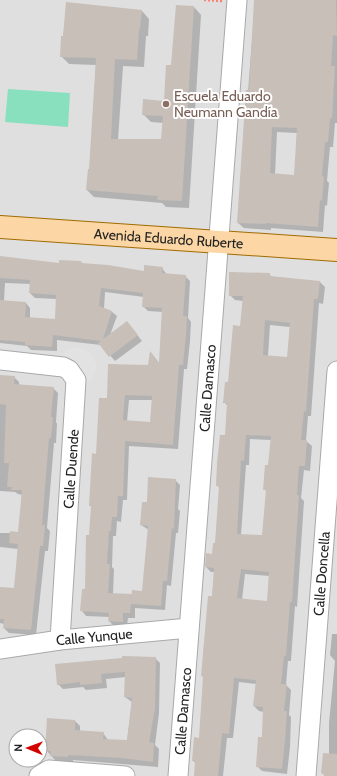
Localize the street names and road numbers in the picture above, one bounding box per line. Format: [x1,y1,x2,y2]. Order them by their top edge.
street label: Avenida Eduardo Ruberte [93,224,244,253]
street label: Calle Damasco [195,343,220,433]
street label: Calle Duende [59,429,83,509]
street label: Calle Doncella [309,530,334,616]
street label: Calle Yunque [55,624,133,649]
street label: Calle Damasco [171,666,195,756]

